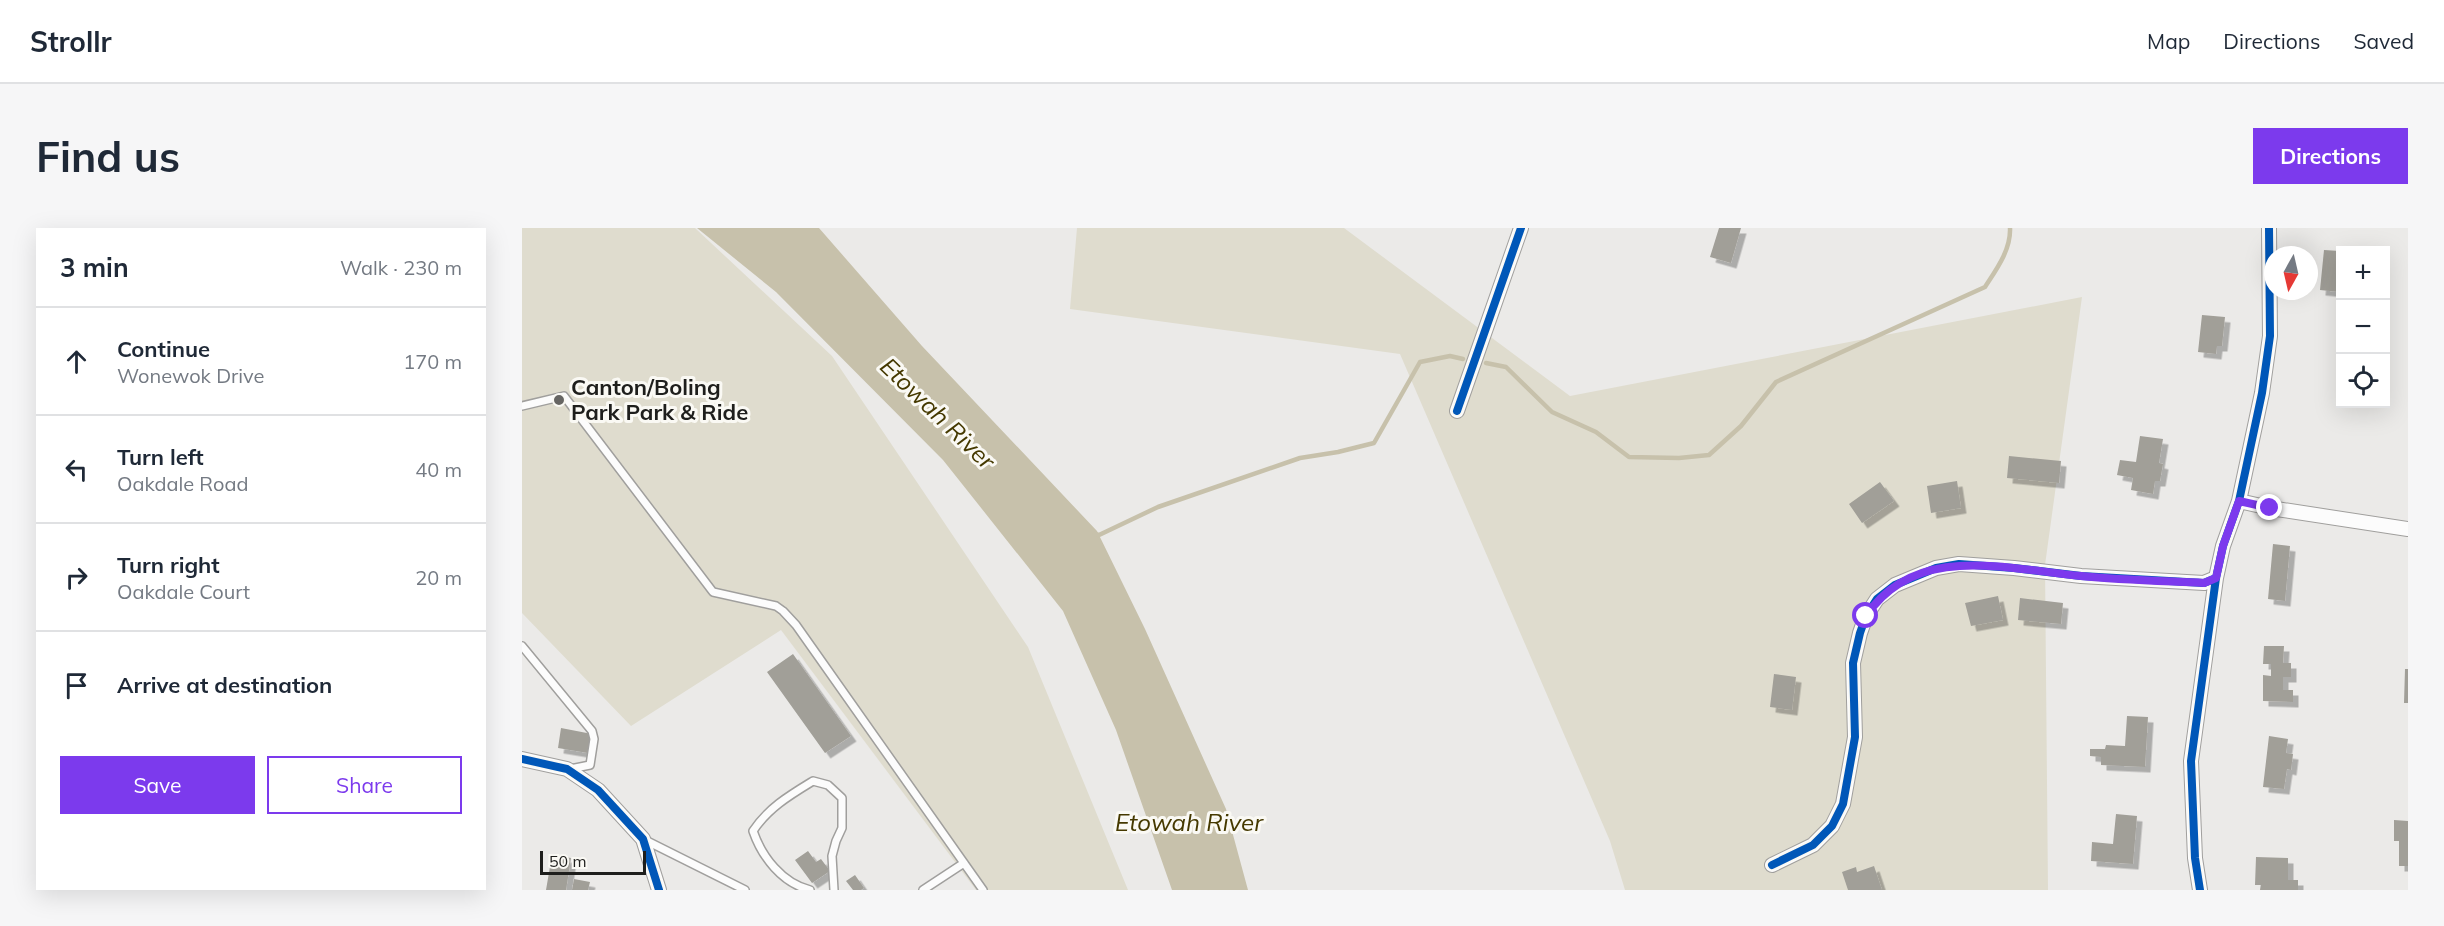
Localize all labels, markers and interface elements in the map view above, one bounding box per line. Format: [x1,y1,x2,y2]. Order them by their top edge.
text: Strollr [30,24,112,59]
text: Map [2147,28,2190,54]
text: Directions [2223,28,2320,54]
text: Saved [2353,28,2414,54]
button: Directions [2253,128,2408,184]
text: Find us [36,130,180,183]
north arrow [2264,246,2318,300]
map controls [2336,246,2390,408]
button: + [2336,246,2390,300]
text: 3 min [60,251,129,284]
text: Walk · 230 m [340,255,462,280]
button: − [2336,300,2390,354]
text: Continue [117,335,210,363]
icon: ahead [60,345,93,378]
text: 170 m [403,349,462,374]
water label: Etowah River [874,351,1003,476]
button: locate [2336,354,2390,408]
text: Wonewok Drive [117,363,264,388]
place label: Canton/Boling Park Park & Ride [571,373,748,426]
marker: Canton/Boling Park Park & Ride [552,393,566,407]
text: Turn left [117,443,204,471]
icon: left [60,453,93,486]
text: 40 m [415,457,462,482]
text: Oakdale Road [117,471,248,496]
route end [2256,494,2282,520]
text: Turn right [117,551,220,579]
icon: right [60,561,93,594]
text: 20 m [415,565,462,590]
text: Oakdale Court [117,579,250,604]
route start [1852,602,1878,628]
icon: arrive [60,669,93,702]
text: Arrive at destination [117,671,332,699]
button: Save [60,756,255,814]
button: Share [267,756,462,814]
water label: Etowah River [1115,807,1264,837]
scale bar [540,848,646,876]
text: 50 m [549,851,586,871]

